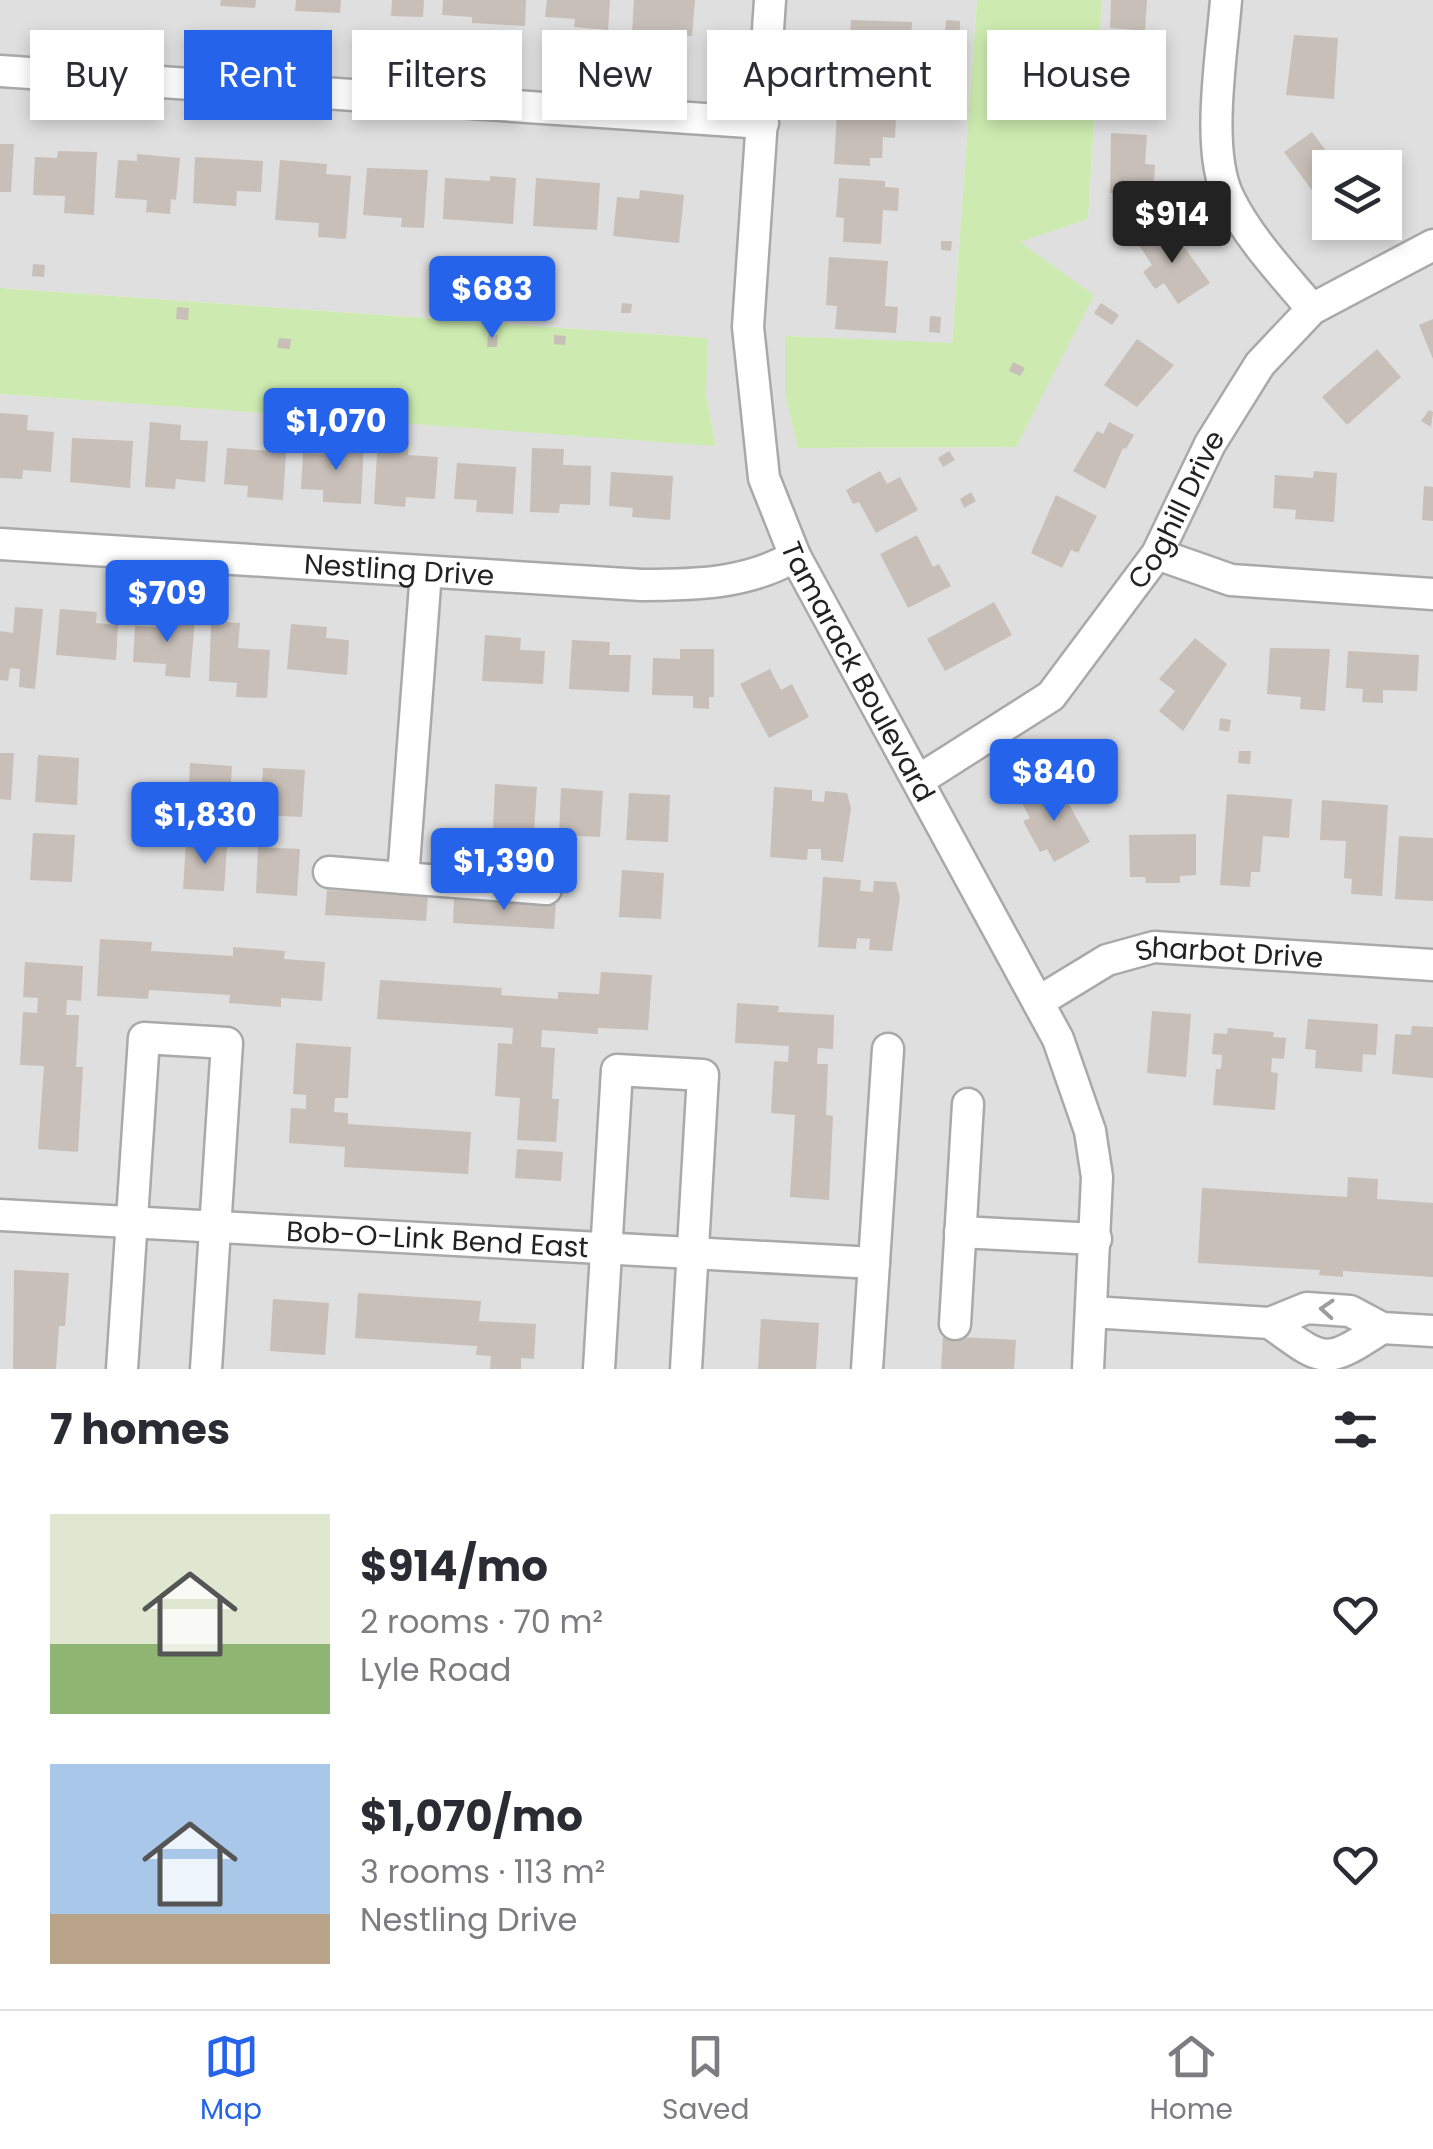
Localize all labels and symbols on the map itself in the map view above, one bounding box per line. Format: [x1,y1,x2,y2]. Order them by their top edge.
pin: $914 [1113,181,1231,266]
pin: $683 [433,256,551,341]
pin: $1,070 [255,388,417,473]
street label: Coghill Drive [1118,422,1234,597]
street label: Tamarack Boulevard [771,536,944,809]
street label: Nestling Drive [303,544,495,596]
pin: $709 [108,560,226,645]
pin: $840 [995,739,1113,824]
pin: $1,830 [124,782,286,867]
pin: $1,390 [423,828,585,913]
street label: Sharbot Drive [1131,928,1325,978]
street label: Bob-O-Link Bend East [285,1212,590,1267]
one-way arrow [1318,1299,1334,1320]

